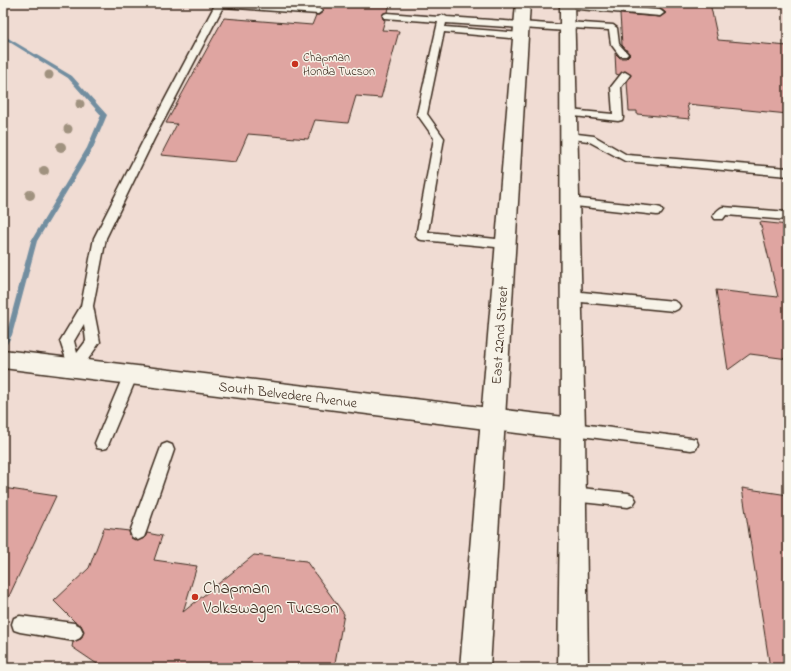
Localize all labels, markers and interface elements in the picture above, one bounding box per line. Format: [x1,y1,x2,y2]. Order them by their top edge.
place label: Chapman Honda Tucson [303,49,375,81]
marker: Chapman Honda Tucson [290,59,300,69]
street label: East 22nd Street [487,285,514,385]
street label: South Belvedere Avenue [217,377,359,414]
place label: Chapman Volkswagen Tucson [202,576,338,623]
marker: Chapman Volkswagen Tucson [190,592,200,602]

